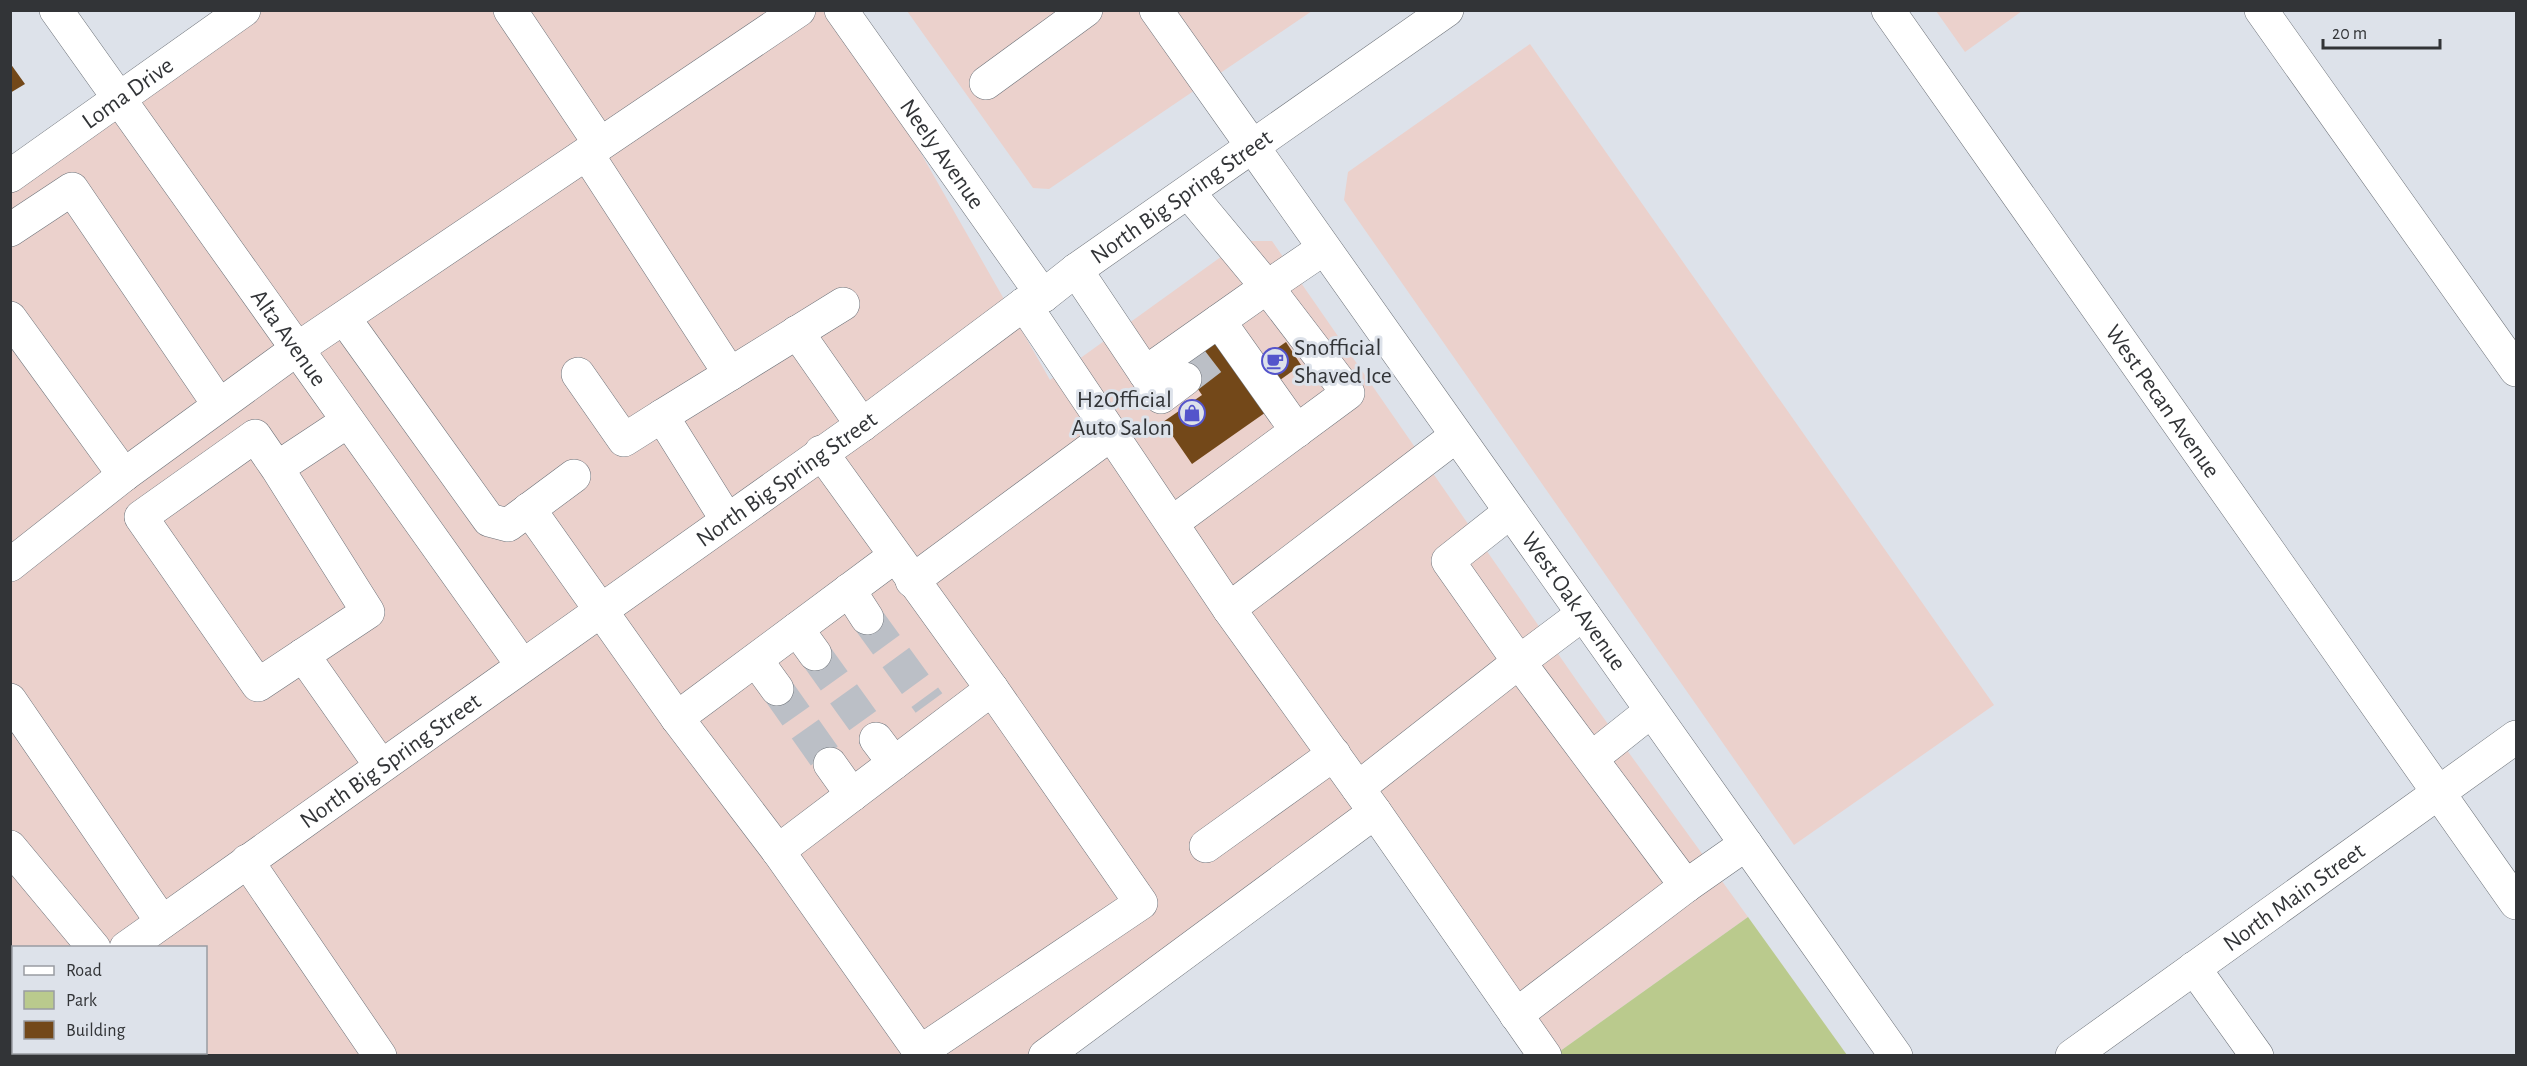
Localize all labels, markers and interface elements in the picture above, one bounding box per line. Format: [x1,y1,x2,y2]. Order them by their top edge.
scale bar [2323,12,2440,50]
text: 20 m [2332,25,2367,43]
street label: Loma Drive [78,53,178,134]
street label: Neely Avenue [895,95,989,214]
street label: North Big Spring Street [1087,125,1277,269]
street label: Alta Avenue [246,285,331,391]
street label: West Pecan Avenue [2100,321,2224,482]
place label: Snofficial Shaved Ice [1294,336,1392,388]
cafe icon: Snofficial Shaved Ice [1260,346,1290,376]
place label: H2Official Auto Salon [1072,388,1172,440]
shop icon: H2Official Auto Salon [1177,398,1207,428]
street label: North Big Spring Street [692,407,882,552]
street label: West Oak Avenue [1516,528,1630,675]
street label: North Big Spring Street [296,689,486,833]
street label: North Main Street [2219,839,2370,956]
legend [12,946,207,1054]
text: Road [66,962,102,980]
text: Park [66,992,98,1010]
text: Building [66,1022,126,1040]

